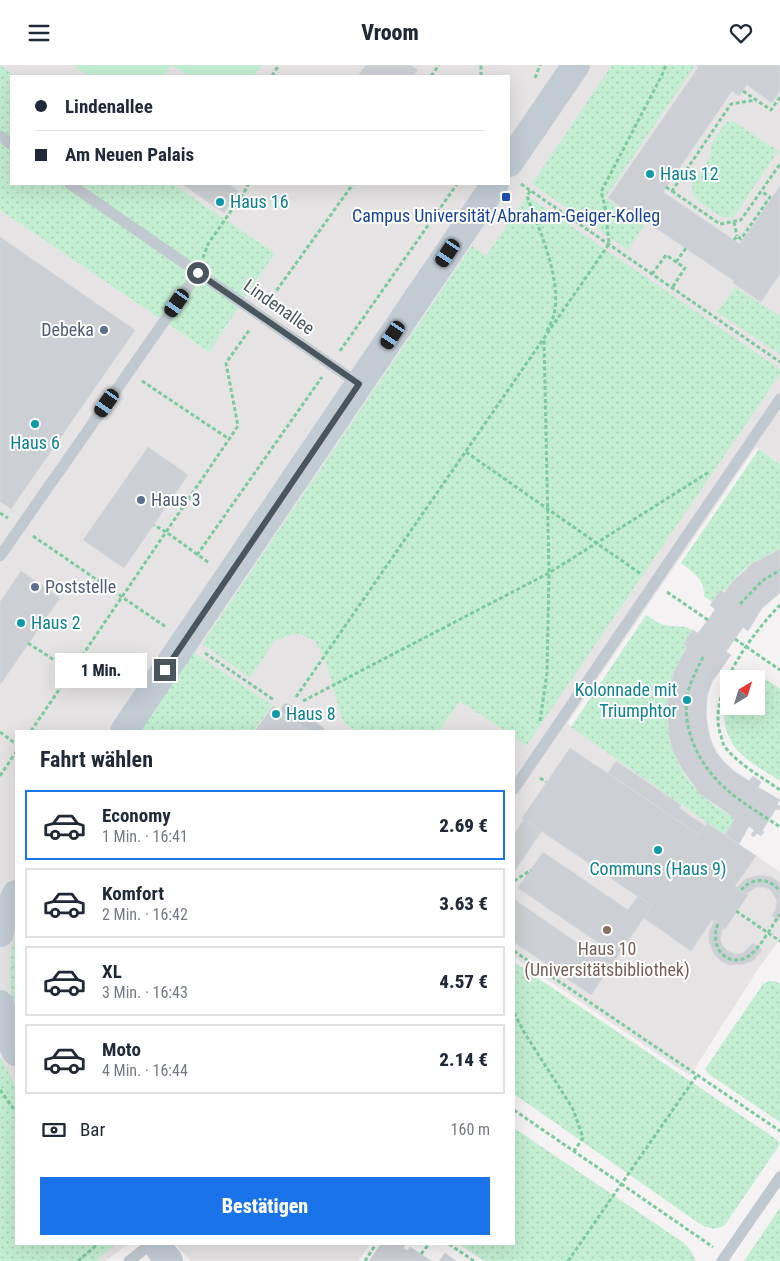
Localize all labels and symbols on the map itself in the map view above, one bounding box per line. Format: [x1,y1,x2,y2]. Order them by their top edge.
place label: Haus 12 [660,163,719,184]
marker: Haus 12 [644,168,656,180]
place label: Haus 16 [230,191,289,212]
marker: Campus Universität/Abraham-Geiger-Kolleg [500,191,512,203]
marker: Haus 16 [214,196,226,208]
place label: Campus Universität/Abraham-Geiger-Kolleg [352,205,660,226]
car [433,236,462,270]
route start [187,262,209,284]
street label: Lindenallee [240,275,319,338]
car [162,286,191,320]
car [378,318,407,352]
place label: Debeka [41,319,94,340]
marker: Debeka [98,324,110,336]
car [92,386,121,420]
marker: Haus 6 [29,418,41,430]
place label: Haus 6 [10,432,60,453]
place label: Haus 3 [151,489,201,510]
marker: Haus 3 [135,494,147,506]
place label: Poststelle [45,576,116,597]
marker: Poststelle [29,581,41,593]
place label: Haus 2 [31,612,81,633]
marker: Haus 2 [15,617,27,629]
callout: 1 Min. [55,653,148,687]
route end [154,659,176,681]
north arrow [720,670,765,715]
place label: Kolonnade mit Triumphtor [575,679,678,721]
marker: Kolonnade mit Triumphtor [681,694,693,706]
place label: Haus 8 [286,703,336,724]
marker: Haus 8 [270,708,282,720]
marker: Communs (Haus 9) [652,844,664,856]
place label: Communs (Haus 9) [589,858,727,880]
marker: Haus 10 (Universitätsbibliothek) [601,924,613,936]
place label: Haus 10 (Universitätsbibliothek) [524,938,690,981]

